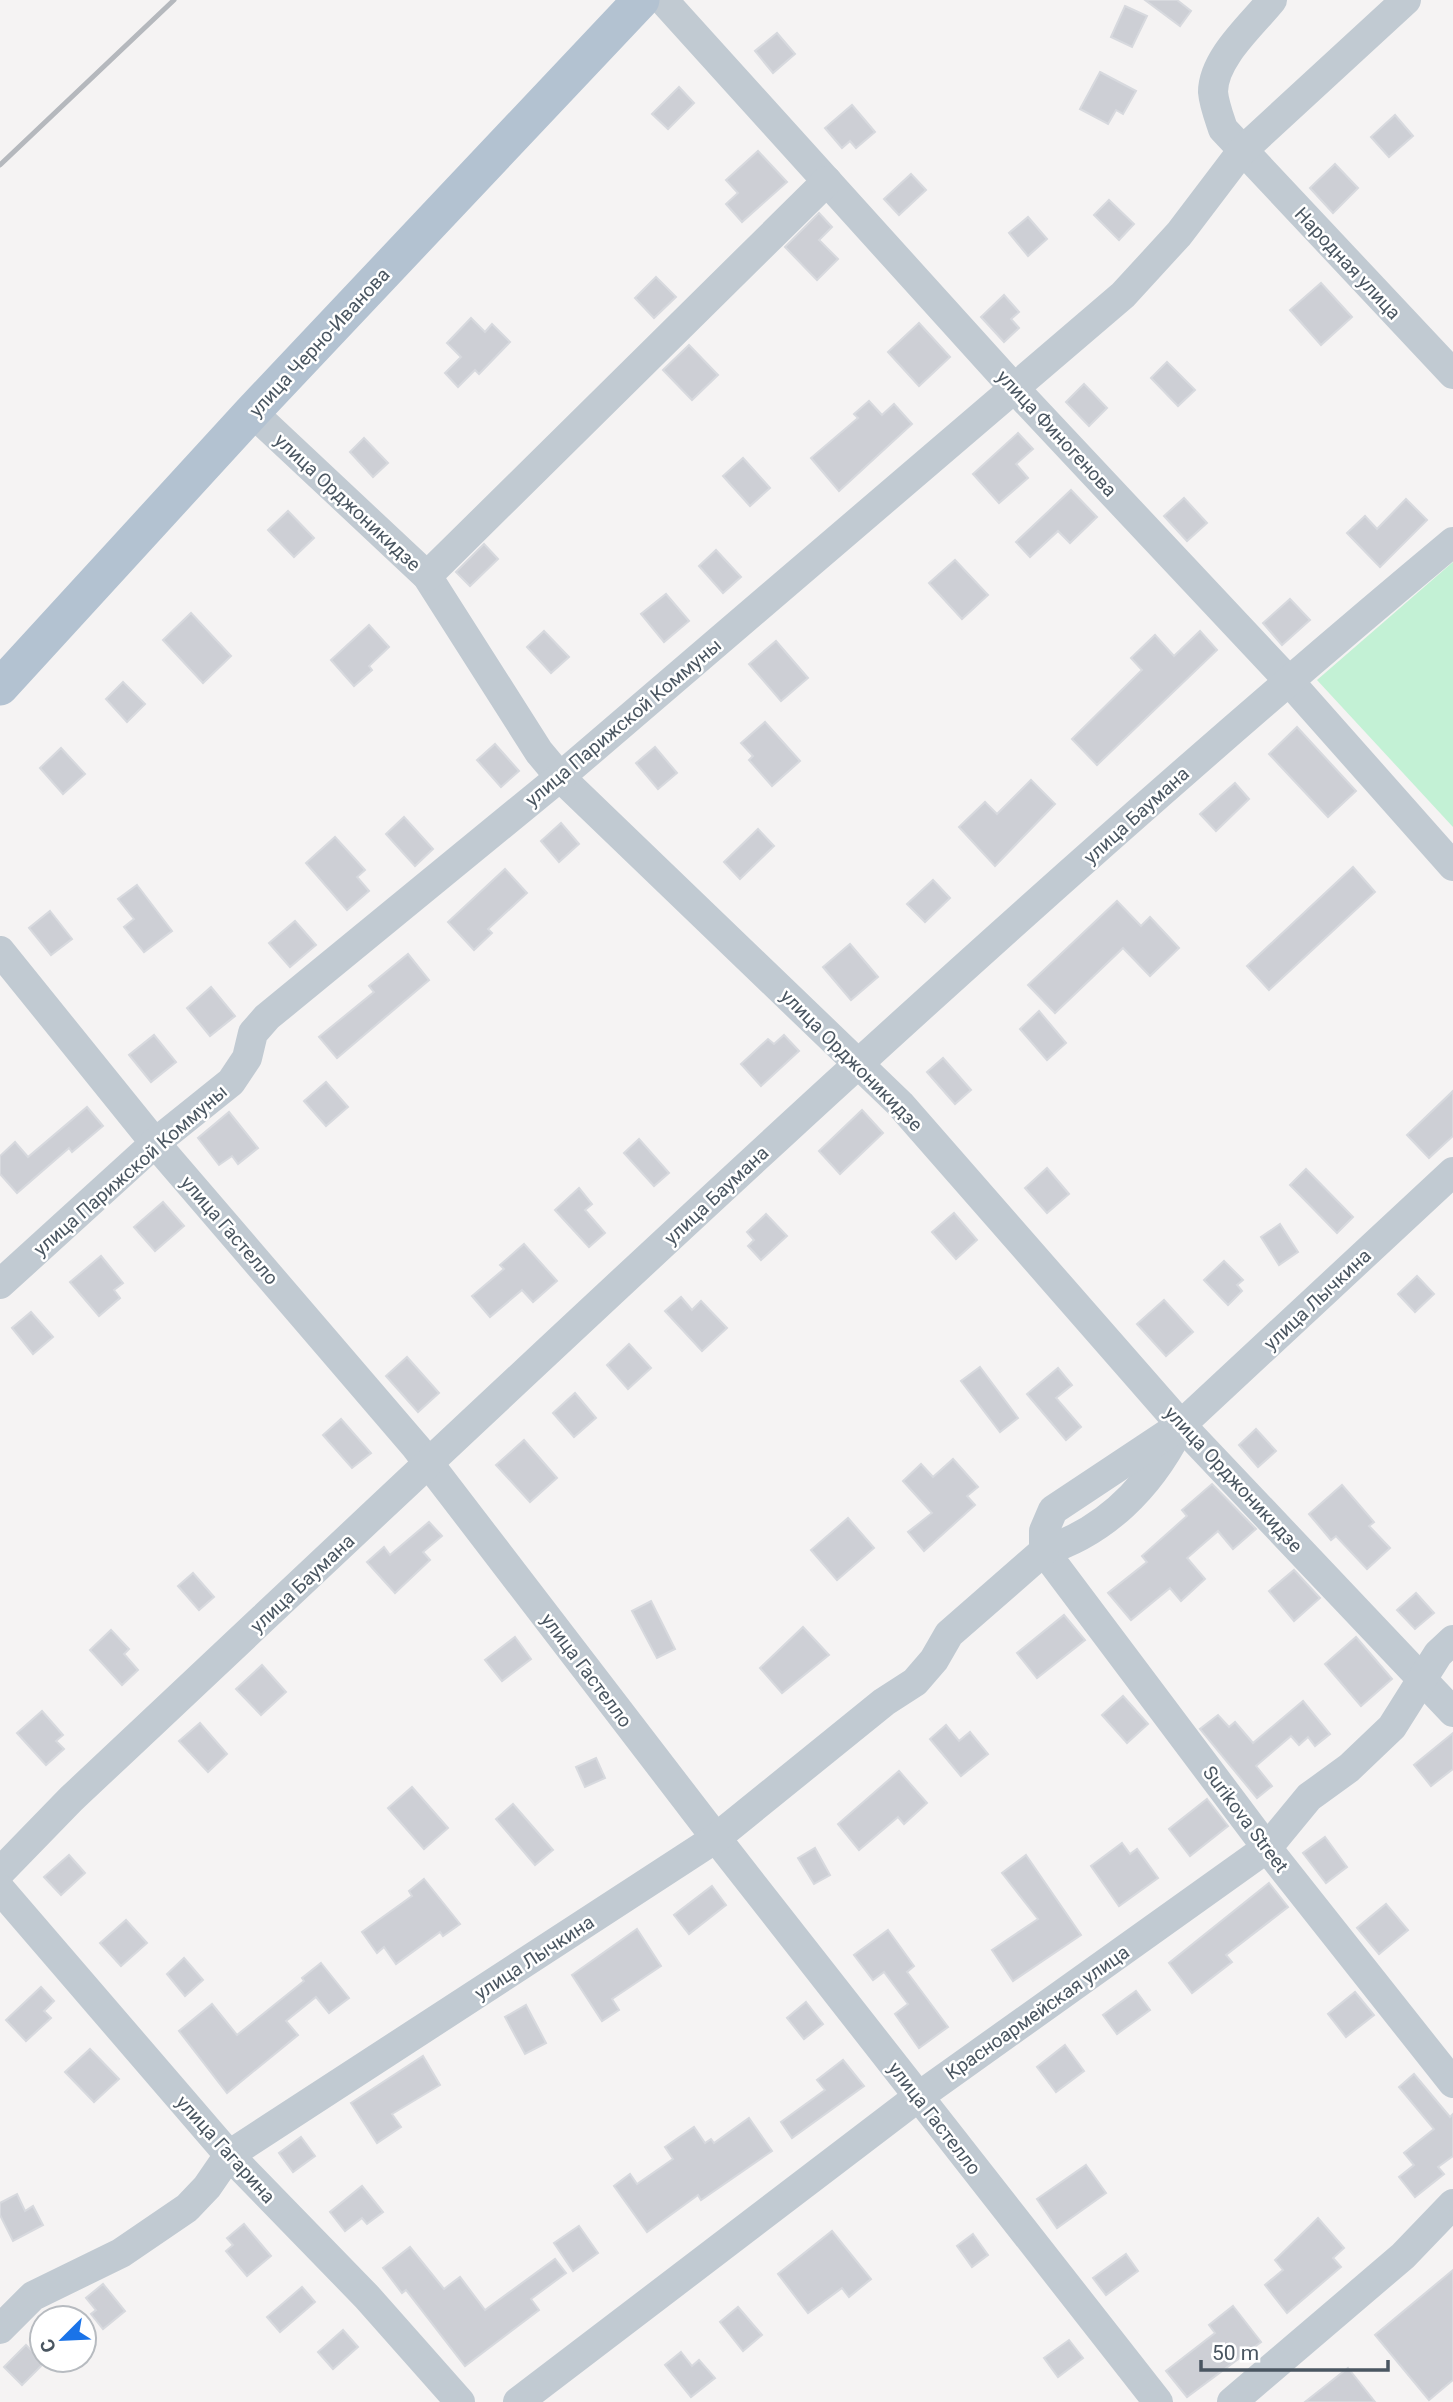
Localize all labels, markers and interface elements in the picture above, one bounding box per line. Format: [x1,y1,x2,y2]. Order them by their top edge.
street label: Народная улица [1290,203,1405,324]
street label: улица Черно-Иванова [244,263,394,422]
street label: улица Финогенова [992,365,1121,502]
street label: улица Орджоникидзе [270,429,426,576]
street label: улица Парижской Коммуны [521,634,726,811]
street label: улица Баумана [1079,762,1194,869]
street label: улица Орджоникидзе [776,985,927,1136]
street label: улица Парижской Коммуны [29,1080,232,1261]
street label: улица Баумана [660,1141,773,1249]
street label: улица Гастелло [176,1171,283,1290]
street label: улица Лычкина [1259,1244,1376,1355]
street label: улица Орджоникидзе [1160,1401,1307,1557]
street label: улица Баумана [246,1529,359,1637]
street label: улица Гастелло [536,1609,637,1732]
street label: Surikova Street [1198,1762,1293,1877]
street label: улица Лычкина [470,1910,598,2005]
street label: Красноармейская улица [941,1940,1133,2085]
street label: улица Гастелло [883,2057,986,2179]
street label: улица Гагарина [171,2091,280,2208]
north arrow [28,2304,98,2374]
scale bar [1201,2328,1388,2372]
text: С [35,2335,61,2356]
text: 50 m [1212,2341,1259,2365]

